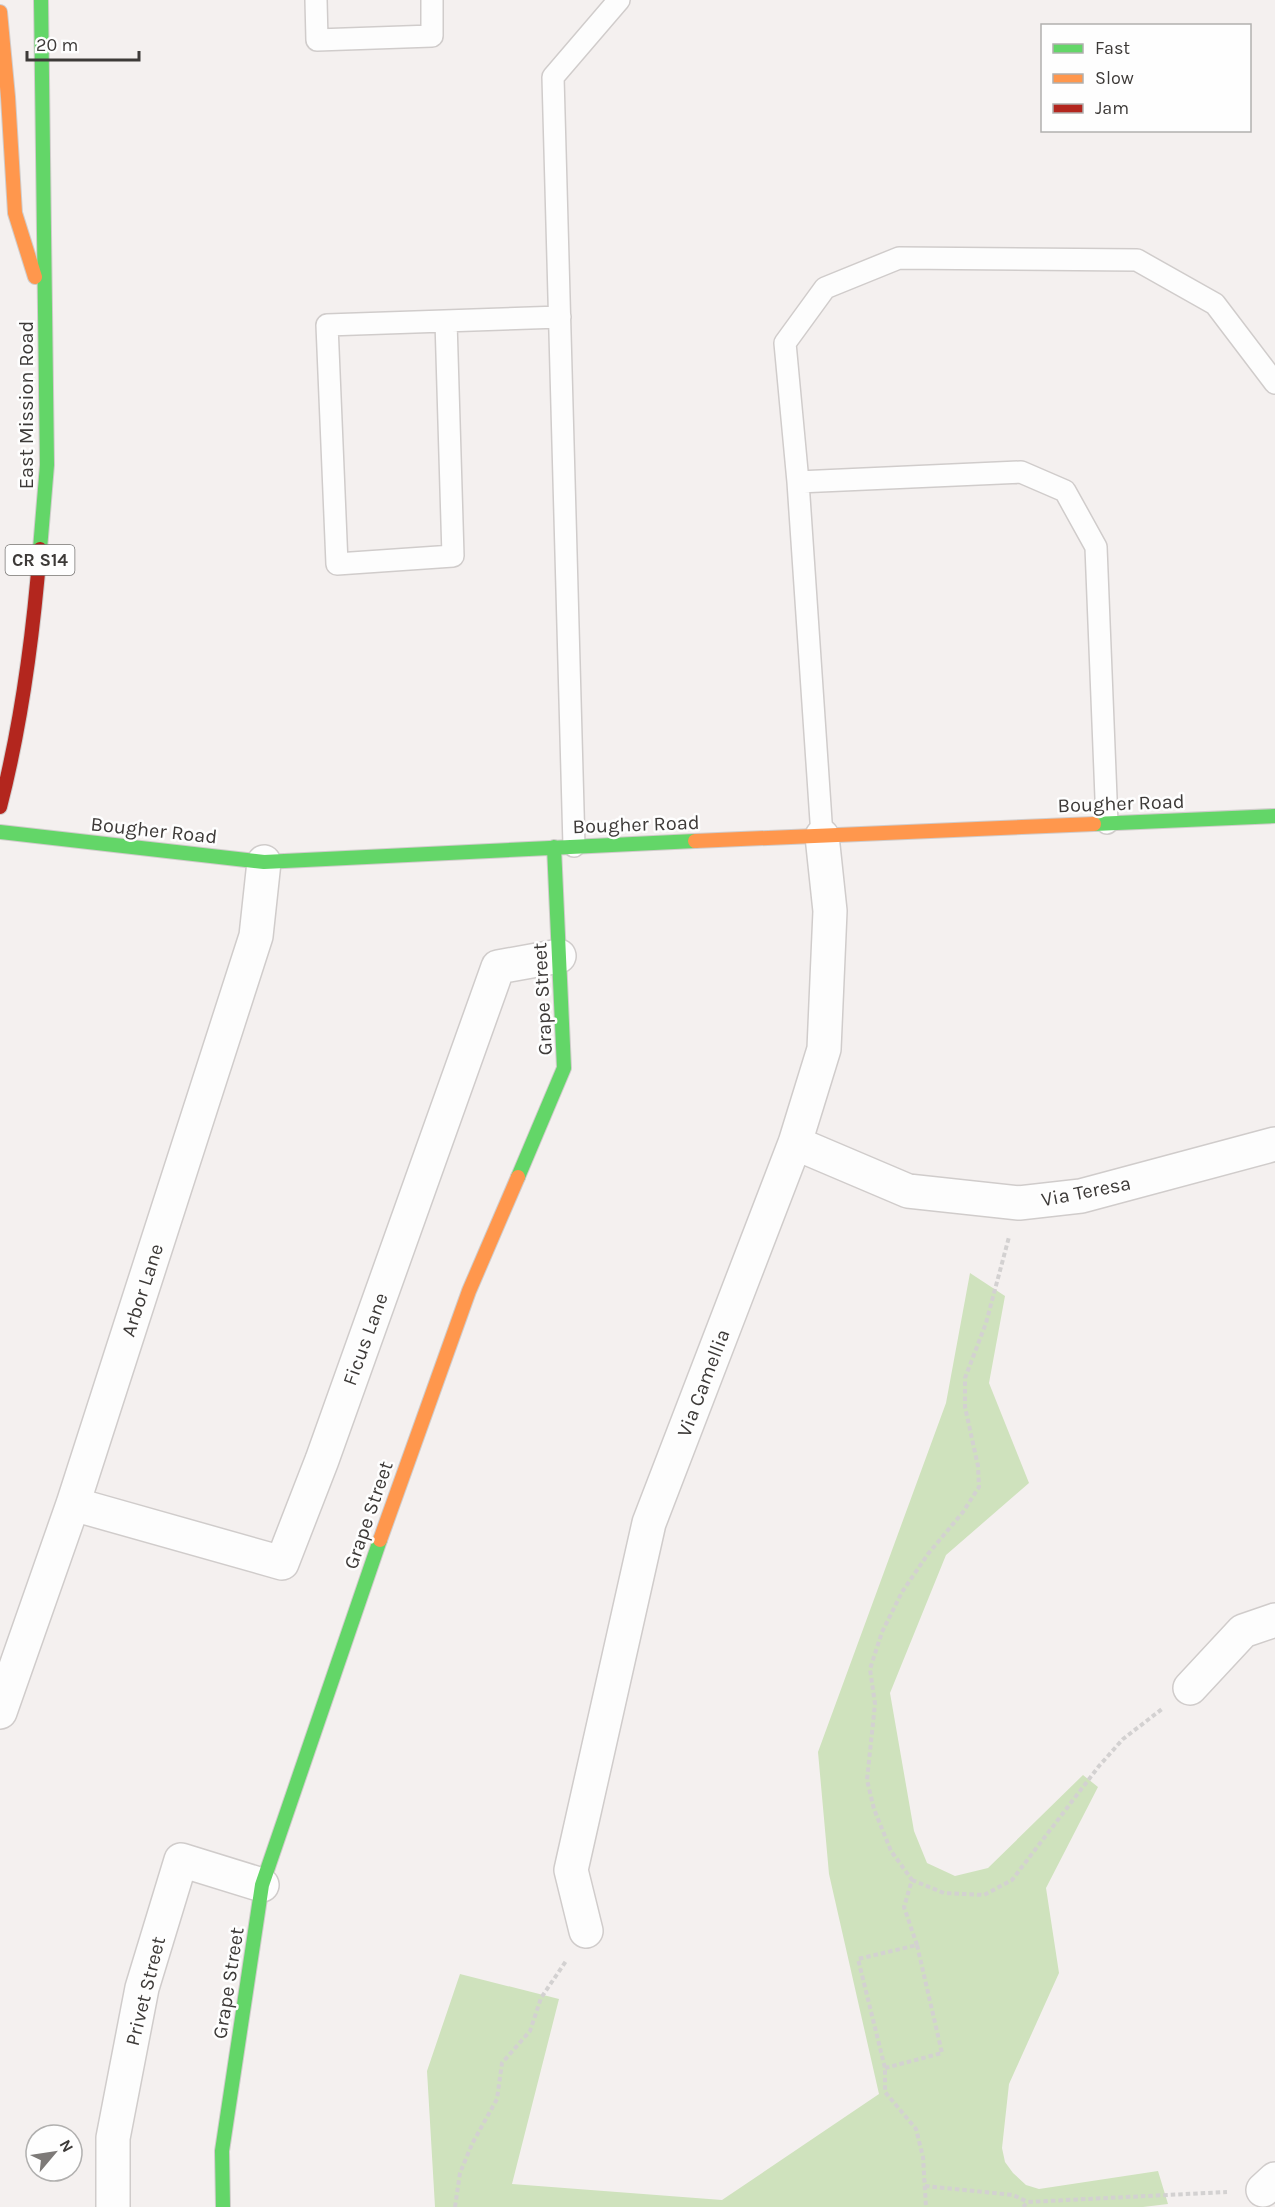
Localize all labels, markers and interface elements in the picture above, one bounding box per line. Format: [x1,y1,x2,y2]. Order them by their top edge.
scale bar [27,24,140,62]
legend [1041,24,1251,132]
text: 20 m [36,34,78,56]
text: Fast [1095,37,1130,59]
text: Slow [1095,67,1134,89]
text: Jam [1095,97,1129,119]
street label: East Mission Road [15,321,38,489]
road number: CR S14 [6,545,74,575]
street label: Bougher Road [1057,790,1185,817]
street label: Bougher Road [572,811,700,838]
street label: Bougher Road [90,812,218,849]
street label: Grape Street [528,942,557,1056]
street label: Via Teresa [1039,1172,1133,1211]
street label: Arbor Lane [117,1241,168,1339]
street label: Ficus Lane [338,1290,393,1389]
street label: Via Camellia [672,1326,735,1440]
street label: Grape Street [339,1458,398,1572]
street label: Grape Street [208,1925,249,2041]
street label: Privet Street [121,1934,170,2048]
north arrow [24,2123,84,2183]
text: N [56,2136,78,2156]

